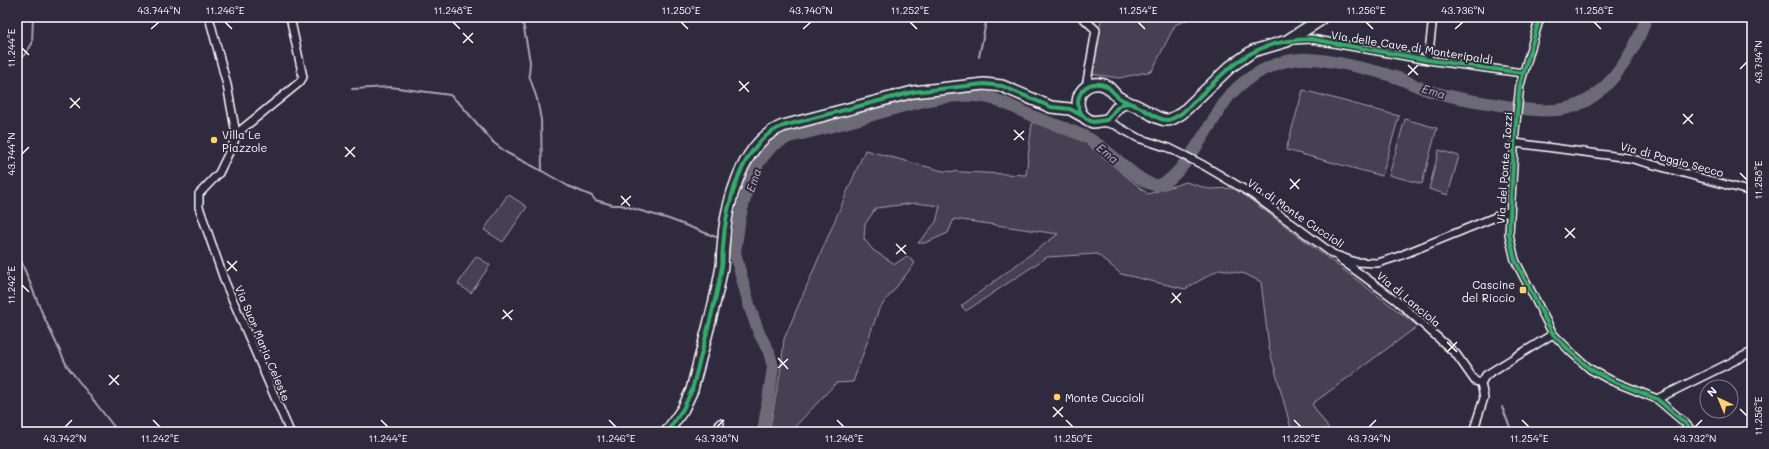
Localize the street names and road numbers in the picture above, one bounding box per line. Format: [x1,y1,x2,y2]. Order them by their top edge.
street label: Via delle Cave di Monteripaldi [1330,27,1494,67]
street label: Via del Ponte a Iozzi [1493,111,1515,225]
street label: Via di Poggio Secco [1619,138,1726,180]
street label: Via di Monte Cuccioli [1245,175,1347,251]
street label: Via di Lanciola [1374,268,1444,330]
street label: Via Suor Maria Celeste [232,283,294,403]

